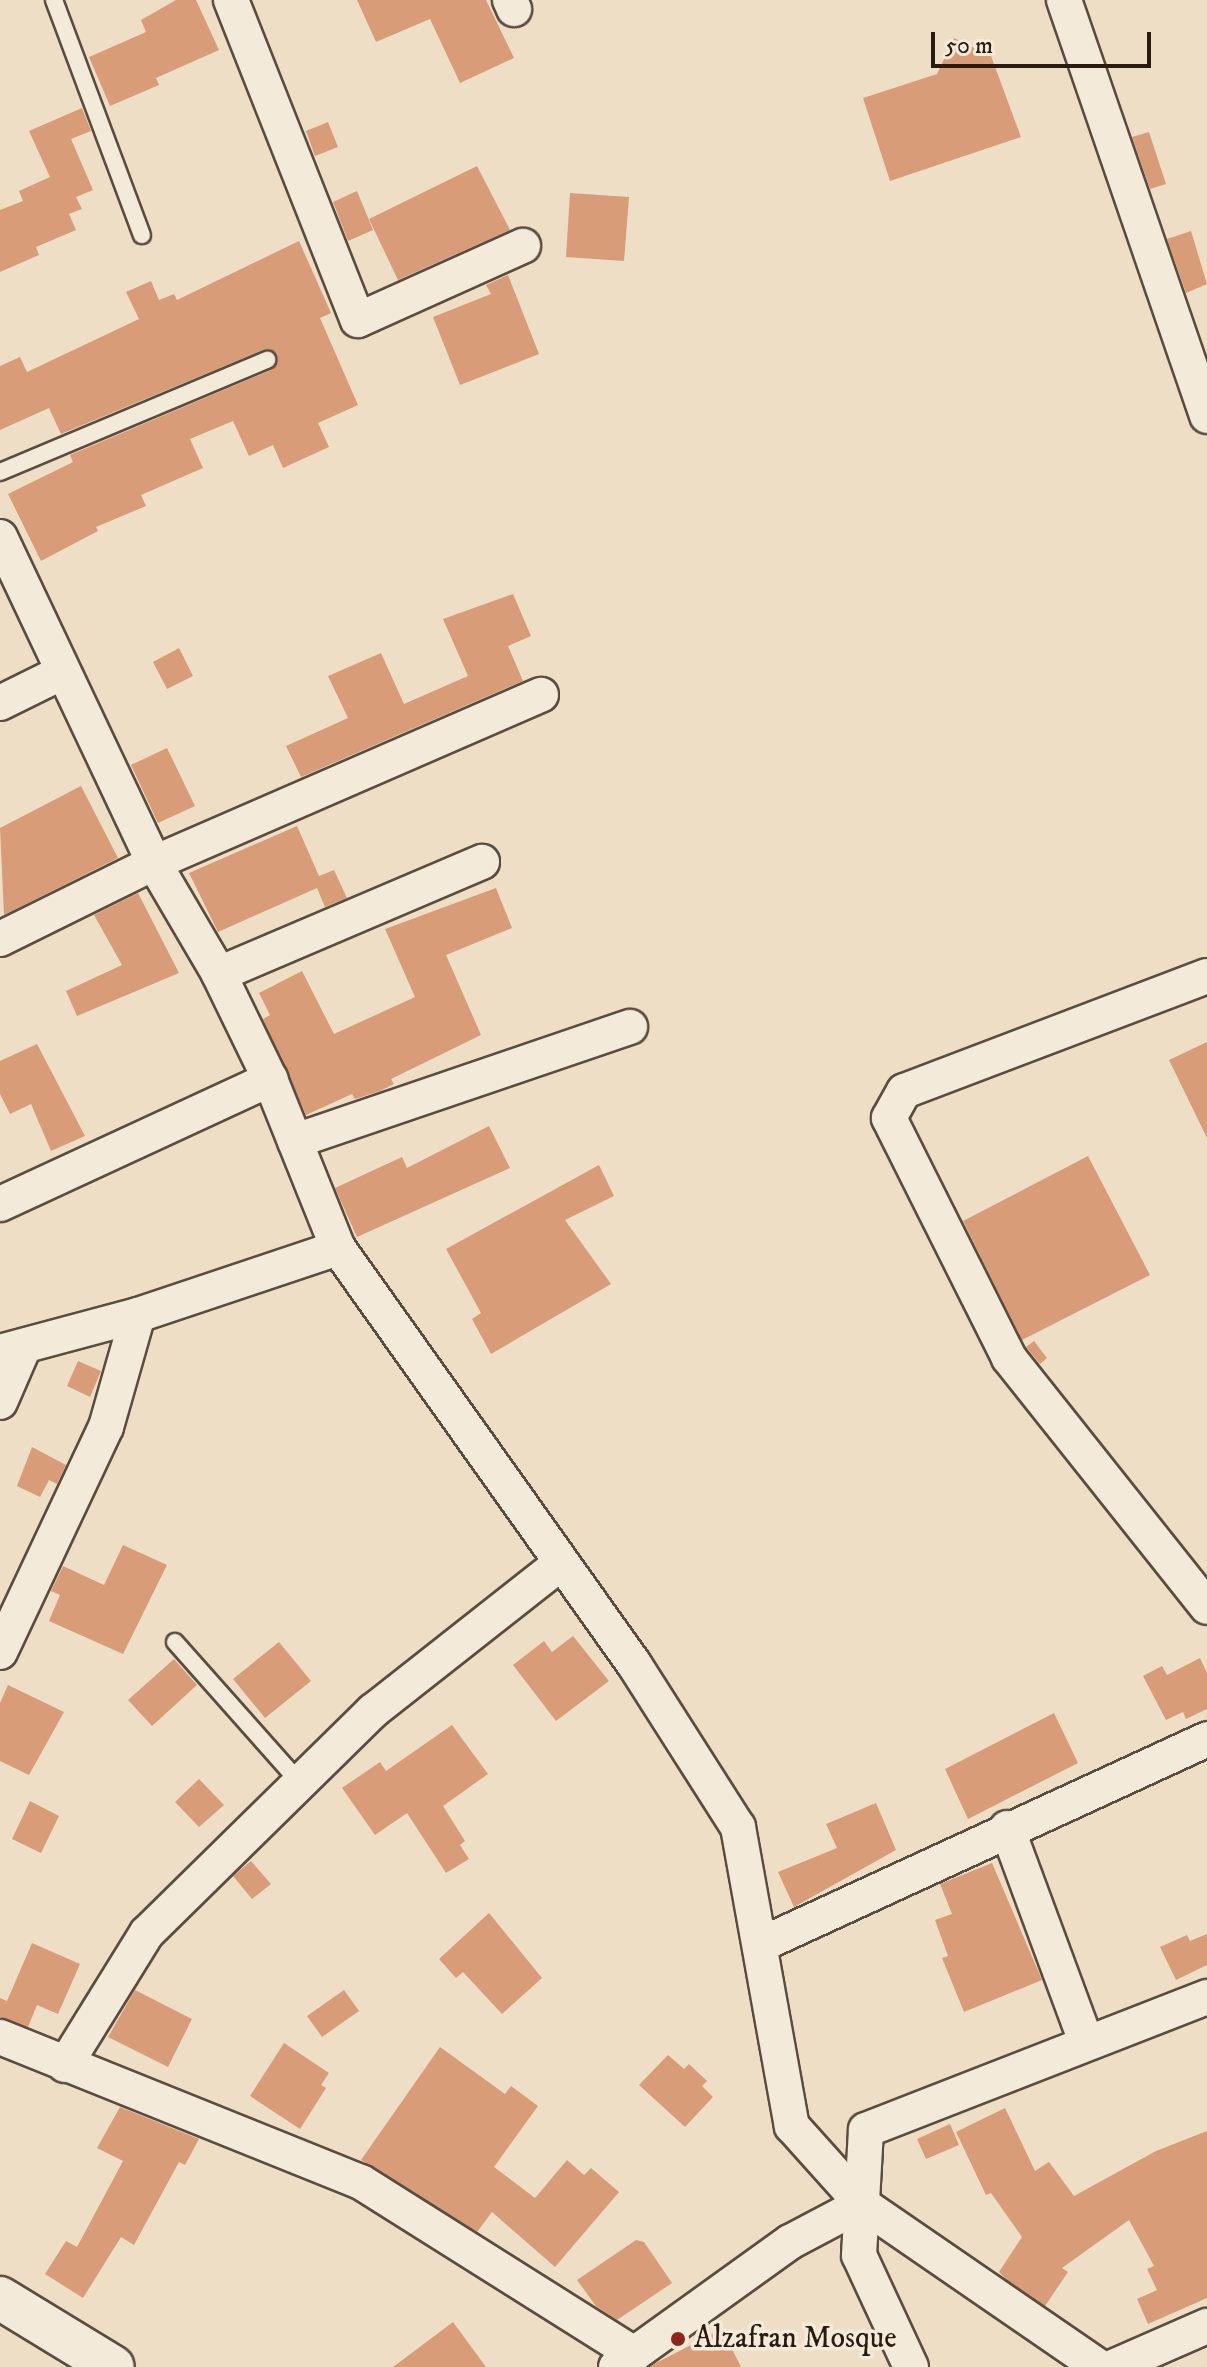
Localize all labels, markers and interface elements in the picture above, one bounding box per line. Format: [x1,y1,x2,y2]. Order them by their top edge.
scale bar [935,16,1155,66]
text: 50 m [945,31,993,61]
place label: Alzafran Mosque [694,2321,897,2357]
marker: Alzafran Mosque [669,2330,687,2348]

